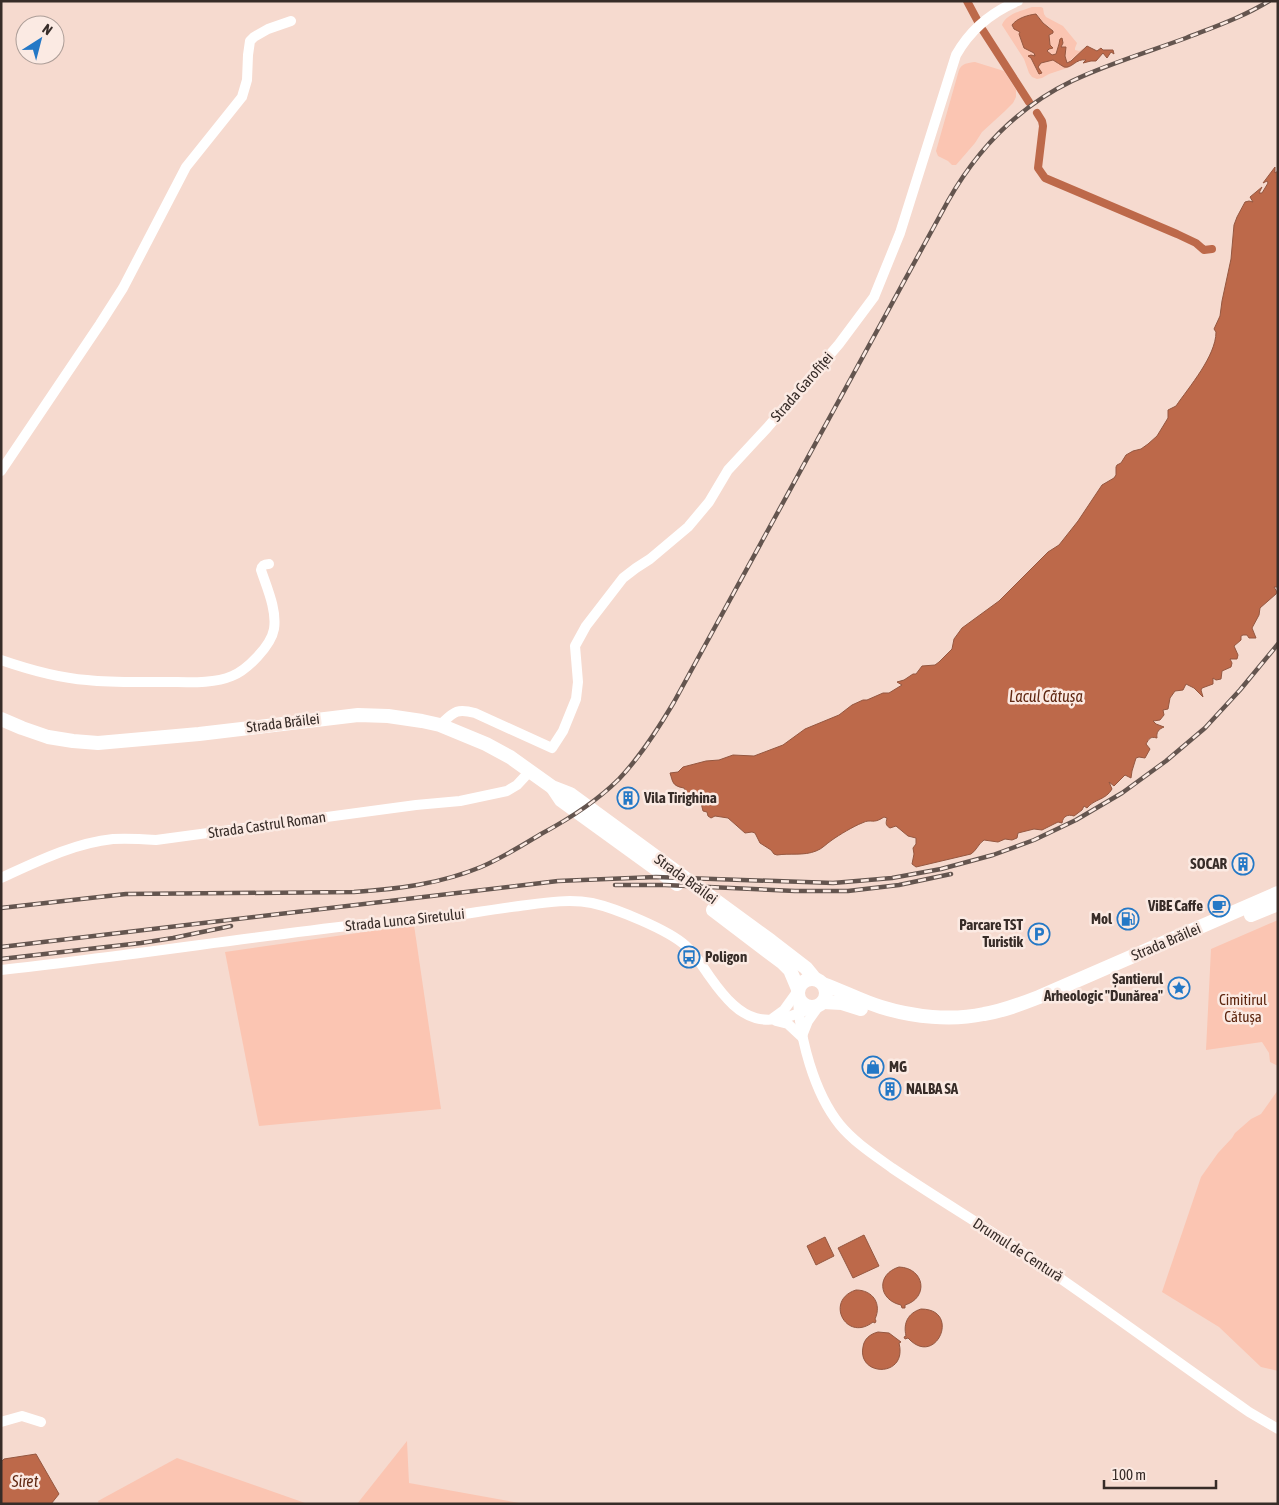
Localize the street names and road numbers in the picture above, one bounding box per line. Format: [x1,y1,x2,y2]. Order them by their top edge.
street label: Strada Garofiței [767,349,836,425]
street label: Strada Brăilei [245,710,321,735]
street label: Strada Castrul Roman [207,808,327,841]
street label: Strada Brăilei [652,850,721,907]
street label: Strada Lunca Siretului [344,905,466,934]
street label: Strada Brăilei [1129,919,1203,964]
street label: Drumul de Centură [970,1214,1066,1285]

